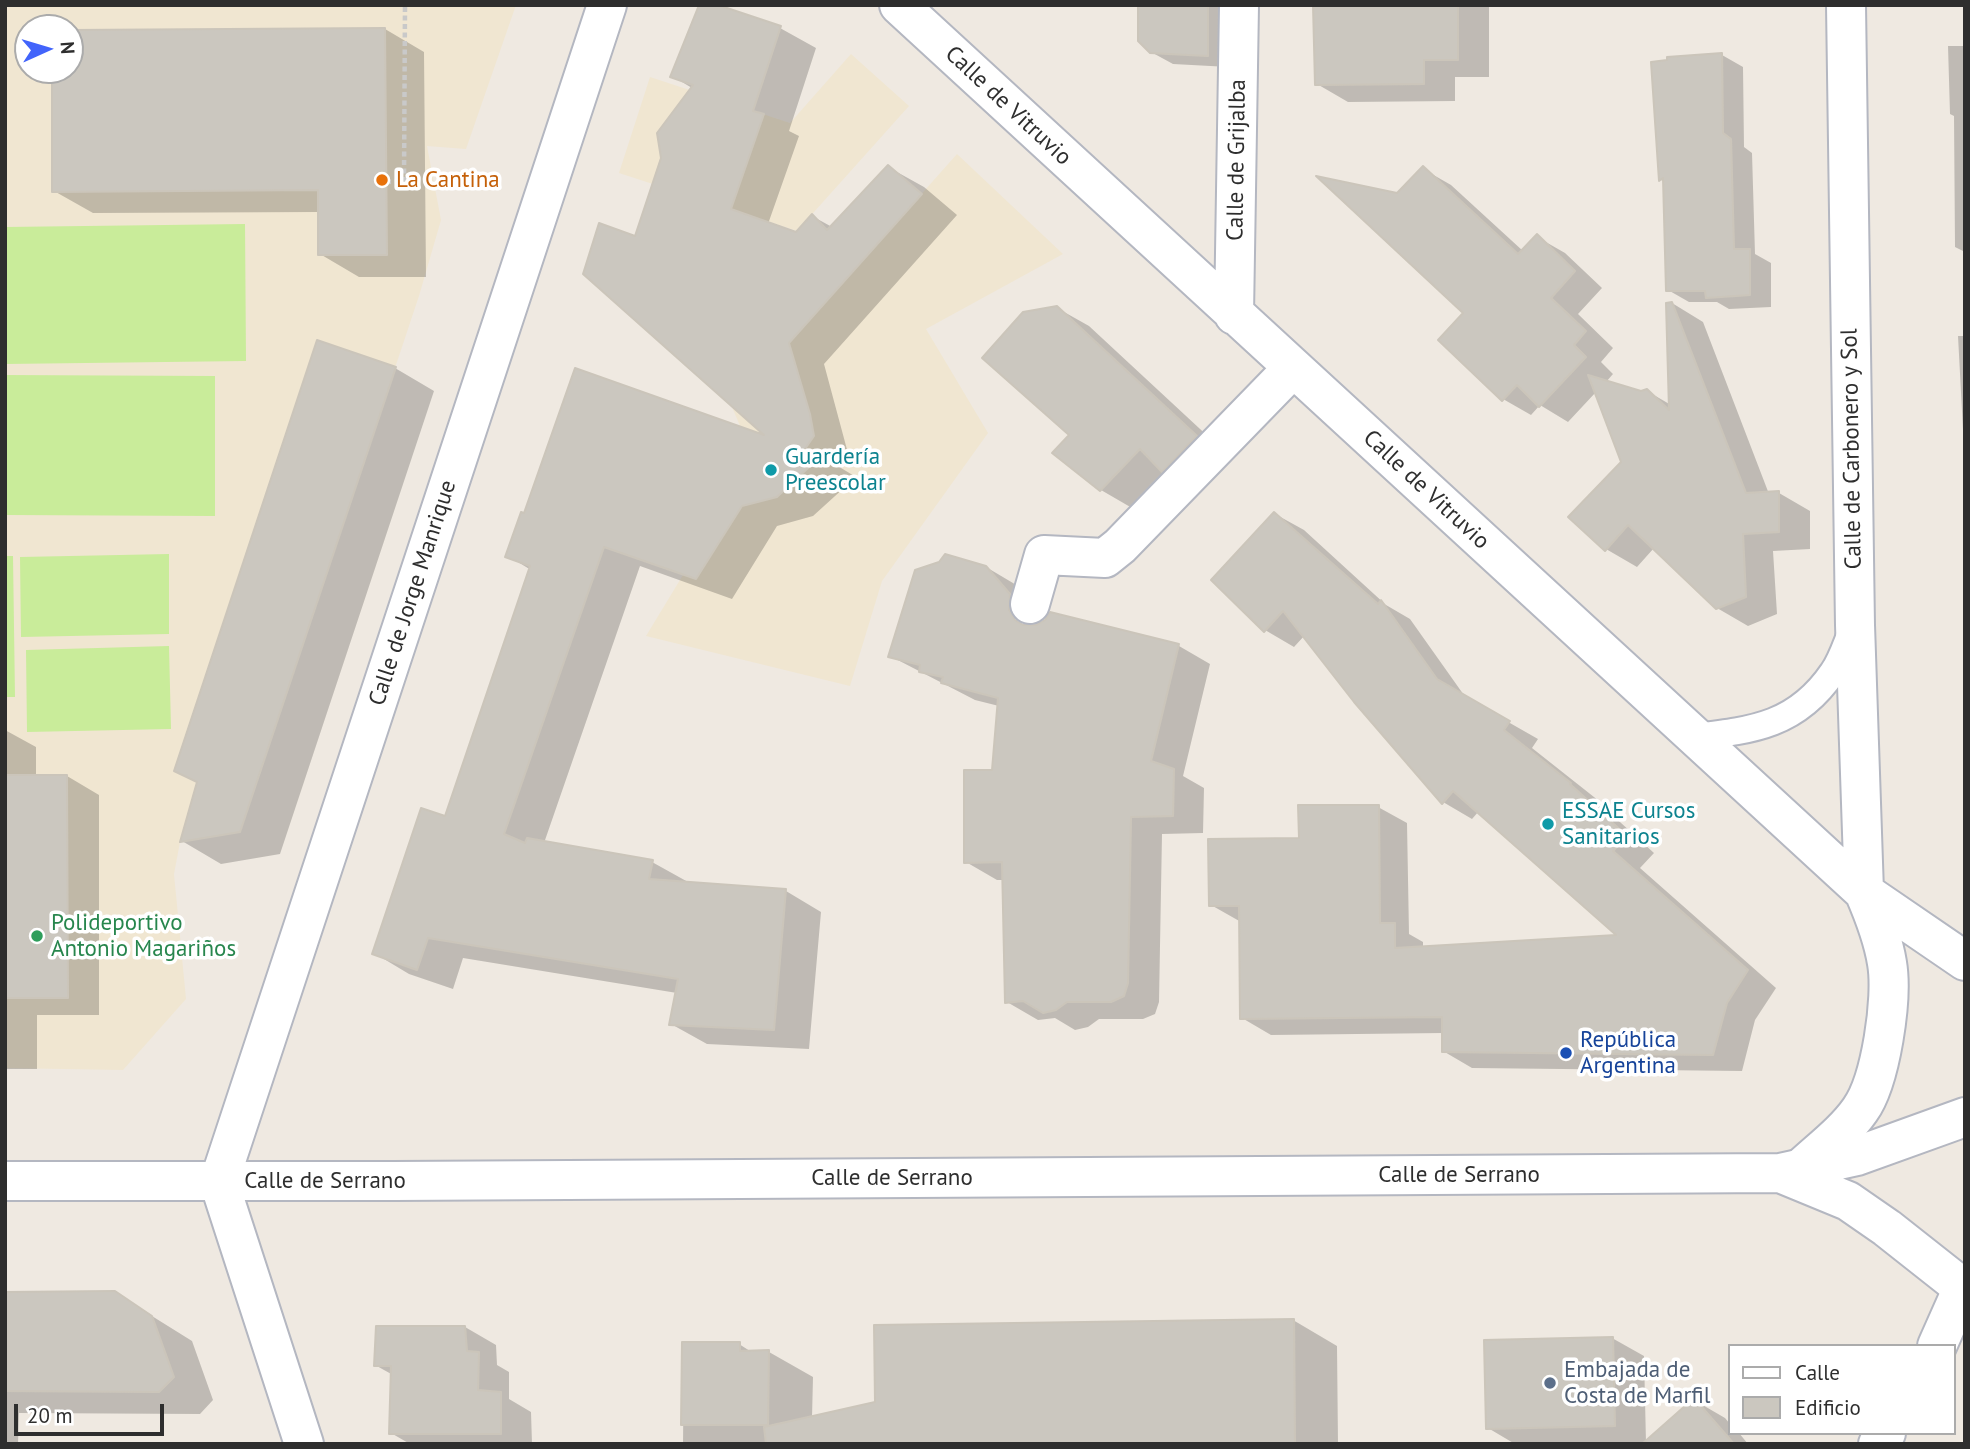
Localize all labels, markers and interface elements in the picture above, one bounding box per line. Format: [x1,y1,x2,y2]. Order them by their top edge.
north arrow [14,14,84,84]
text: N [56,41,80,55]
street label: Calle de Vitruvio [939,41,1077,171]
street label: Calle de Grijalba [1222,79,1252,241]
place label: La Cantina [396,166,500,194]
marker: La Cantina [374,172,390,188]
street label: Calle de Carbonero y Sol [1836,328,1868,570]
street label: Calle de Vitruvio [1357,425,1495,555]
place label: Guardería Preescolar [785,443,886,497]
marker: Guardería Preescolar [763,462,779,478]
street label: Calle de Jorge Manrique [364,477,462,709]
place label: ESSAE Cursos Sanitarios [1562,797,1695,851]
marker: ESSAE Cursos Sanitarios [1540,816,1556,832]
place label: Polideportivo Antonio Magariños [51,909,236,963]
marker: Polideportivo Antonio Magariños [29,928,45,944]
place label: República Argentina [1580,1026,1676,1080]
marker: República Argentina [1558,1045,1574,1061]
street label: Calle de Serrano [1378,1161,1540,1189]
street label: Calle de Serrano [811,1164,973,1192]
street label: Calle de Serrano [244,1167,406,1195]
legend [1728,1344,1956,1435]
place label: Embajada de Costa de Marfil [1564,1356,1710,1410]
text: Calle [1795,1359,1840,1386]
marker: Embajada de Costa de Marfil [1542,1375,1558,1391]
scale bar [18,1390,168,1434]
text: Edificio [1795,1394,1861,1421]
text: 20 m [27,1402,73,1429]

